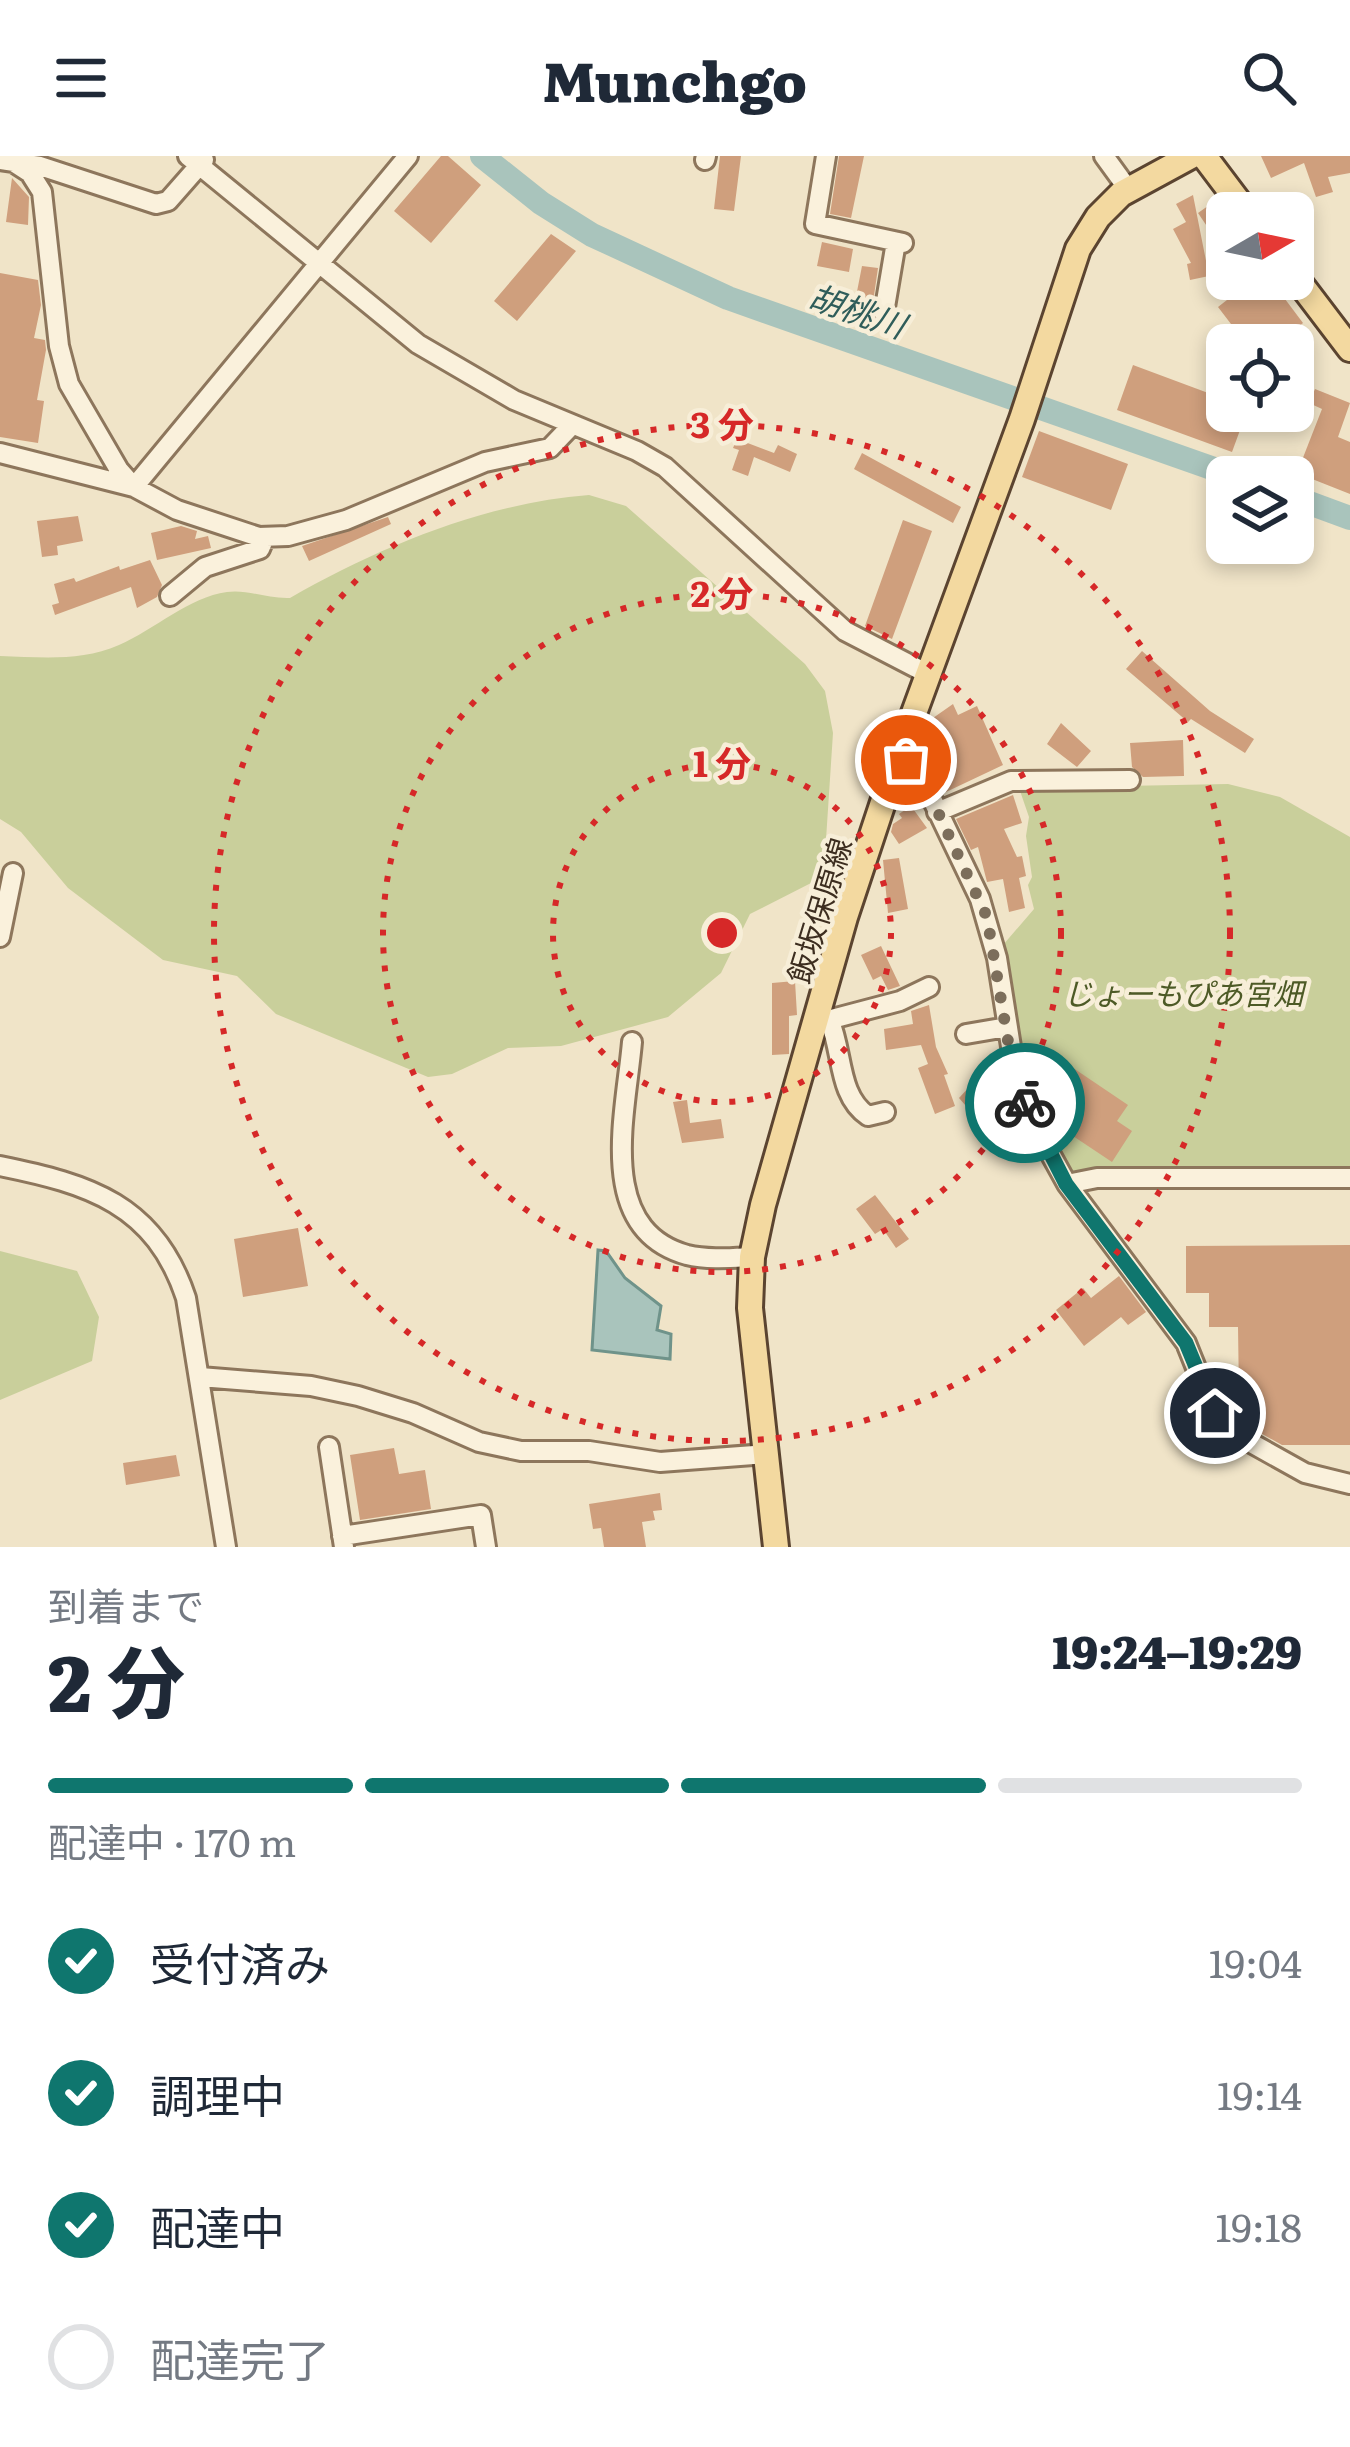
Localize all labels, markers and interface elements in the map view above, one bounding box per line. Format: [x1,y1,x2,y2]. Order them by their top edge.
text: Munchgo [543,38,807,119]
icon: menu [48,45,114,111]
icon: search [1236,45,1302,111]
north arrow [1206,192,1314,300]
map controls [1206,192,1314,564]
water label: 胡桃川 [803,270,916,349]
button: locate [1206,324,1314,432]
text: 3 分 [690,396,754,449]
button: layers [1206,456,1314,564]
text: 2 分 [691,565,753,618]
pin [855,709,957,811]
icon: bag [873,727,939,793]
text: 1 分 [693,735,751,788]
street label: 飯坂保原線 [775,832,861,988]
centre of rings [701,912,743,954]
park label: じょーもぴあ宮畑 [1063,970,1307,1014]
courier [965,1043,1085,1163]
icon: bike [992,1070,1058,1136]
pin [1164,1362,1266,1464]
icon: home [1182,1380,1248,1446]
text: 到着まで [48,1575,204,1633]
text: 19:24–19:29 [1052,1616,1302,1683]
text: 2 分 [48,1620,185,1736]
text: 配達中 · 170 m [48,1811,296,1869]
icon: check [48,1928,114,1994]
text: 受付済み [150,1928,330,1995]
text: 19:04 [1209,1932,1302,1990]
icon: check [48,2060,114,2126]
text: 調理中 [150,2060,285,2127]
text: 19:14 [1217,2064,1302,2122]
icon: check [48,2192,114,2258]
text: 配達中 [150,2192,285,2259]
text: 19:18 [1215,2196,1302,2254]
text: 配達完了 [150,2324,330,2391]

